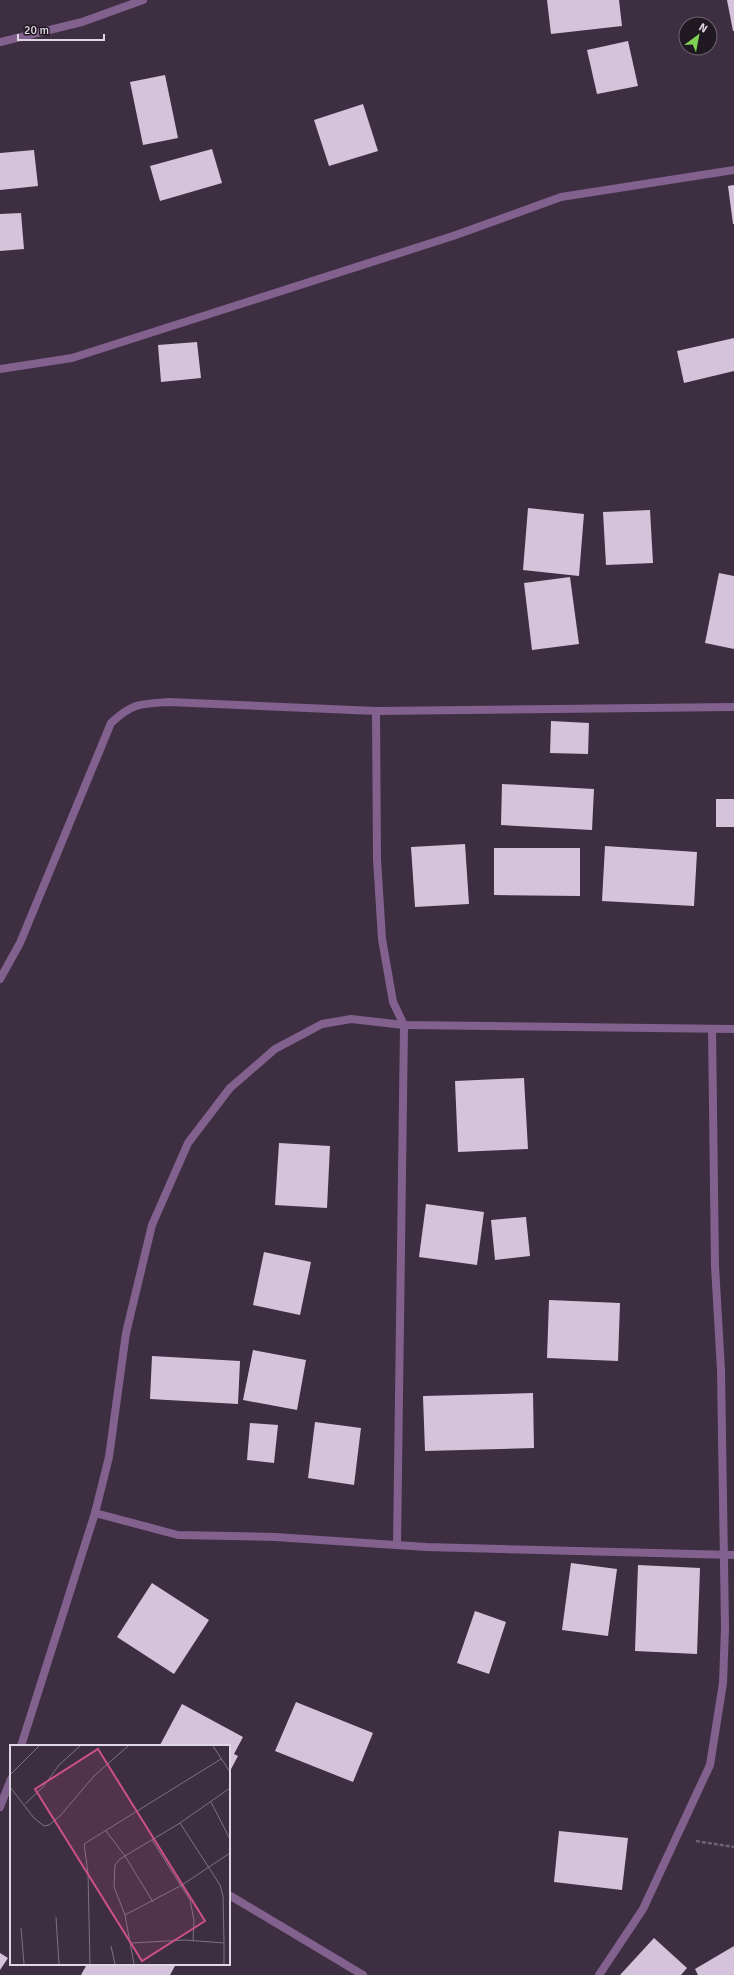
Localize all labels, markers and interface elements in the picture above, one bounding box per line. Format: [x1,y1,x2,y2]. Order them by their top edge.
scale bar [18,16,104,42]
north arrow [678,16,718,56]
text: N [696,20,710,35]
text: 20 m [24,23,49,38]
inset map [10,1745,230,1965]

